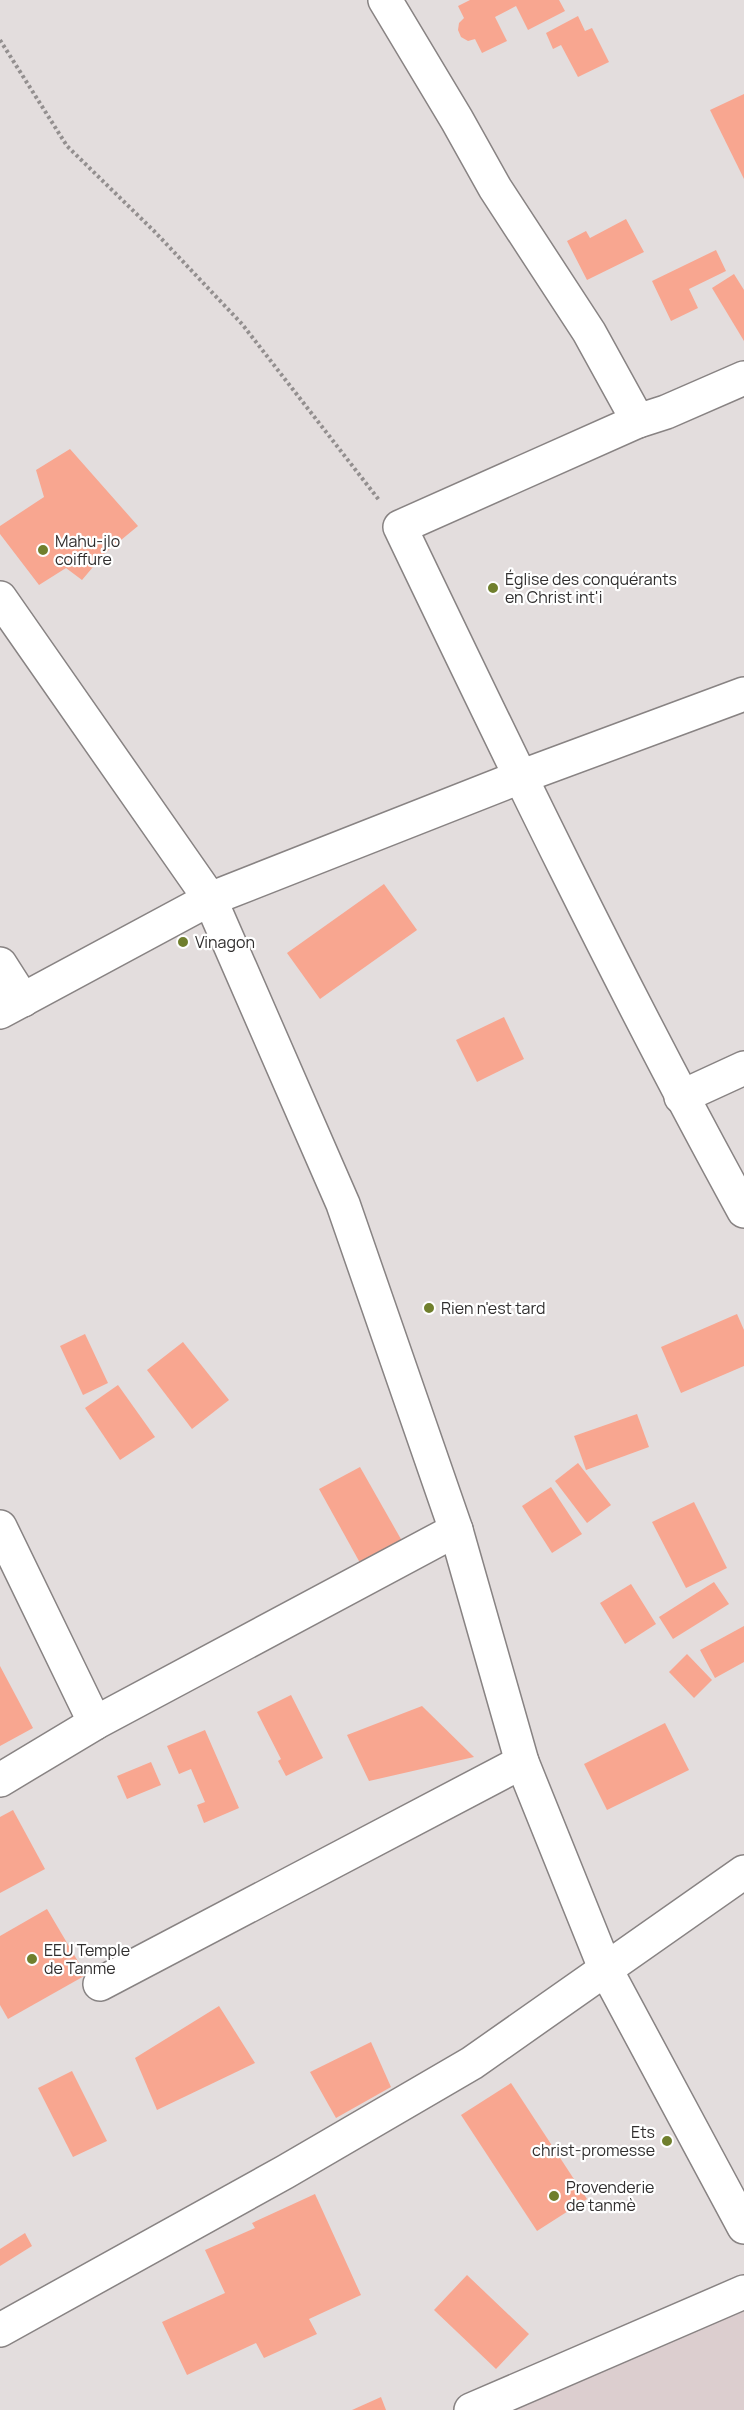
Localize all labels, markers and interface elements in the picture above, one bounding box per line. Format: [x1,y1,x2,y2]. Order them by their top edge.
place label: Mahu-jlo coiffure [55,530,120,570]
marker: Mahu-jlo coiffure [36,543,50,557]
place label: Église des conquérants en Christ int'i [505,568,677,608]
marker: Église des conquérants en Christ int'i [486,581,500,595]
place label: Vinagon [195,931,255,953]
marker: Vinagon [176,935,190,949]
place label: Rien n'est tard [441,1297,546,1319]
marker: Rien n'est tard [422,1301,436,1315]
place label: EEU Temple de Tanme [44,1939,130,1979]
marker: EEU Temple de Tanme [25,1952,39,1966]
place label: Ets christ-promesse [532,2121,655,2161]
marker: Ets christ-promesse [660,2134,674,2148]
place label: Provenderie de tanmè [566,2176,654,2216]
marker: Provenderie de tanmè [547,2189,561,2203]

